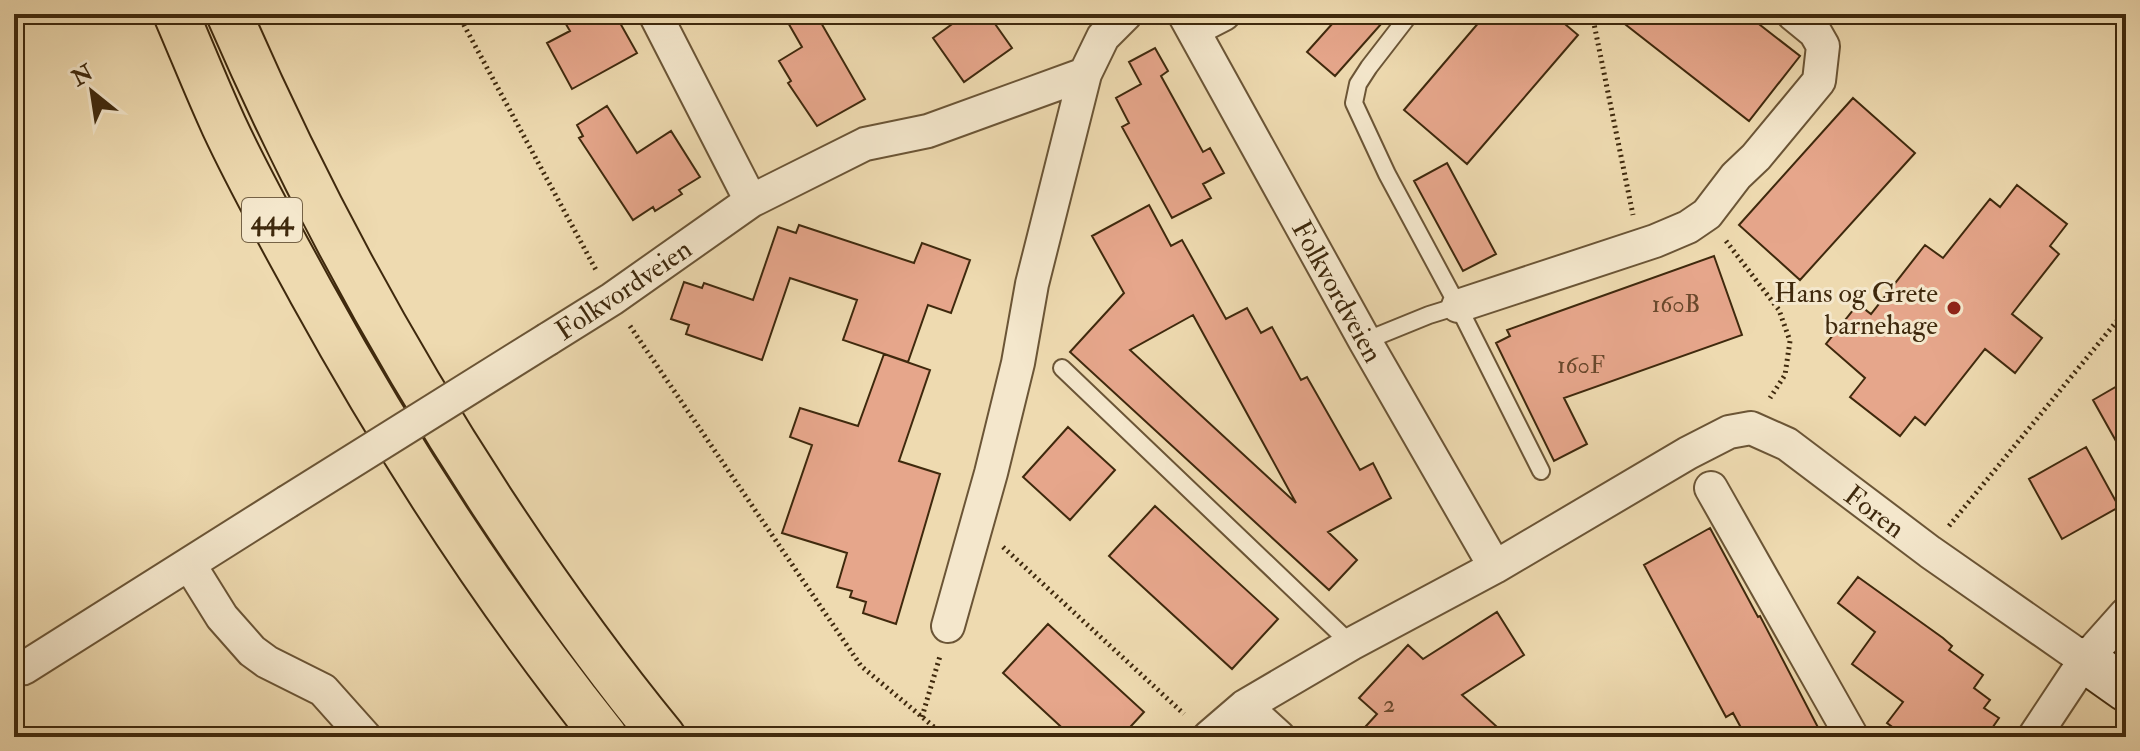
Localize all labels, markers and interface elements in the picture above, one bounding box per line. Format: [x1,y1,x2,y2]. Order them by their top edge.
north arrow [52,52,132,132]
text: N [66,58,98,93]
road number: 444 [242,198,302,242]
street label: Folkvordveien [1283,215,1390,369]
street label: Folkvordveien [549,232,699,349]
place label: Hans og Grete barnehage [1774,276,1938,343]
house number: 160B [1652,289,1700,320]
marker: Hans og Grete barnehage [1945,299,1963,317]
house number: 160F [1557,350,1605,381]
street label: Foren [1837,478,1911,546]
house number: 2 [1383,689,1395,720]

